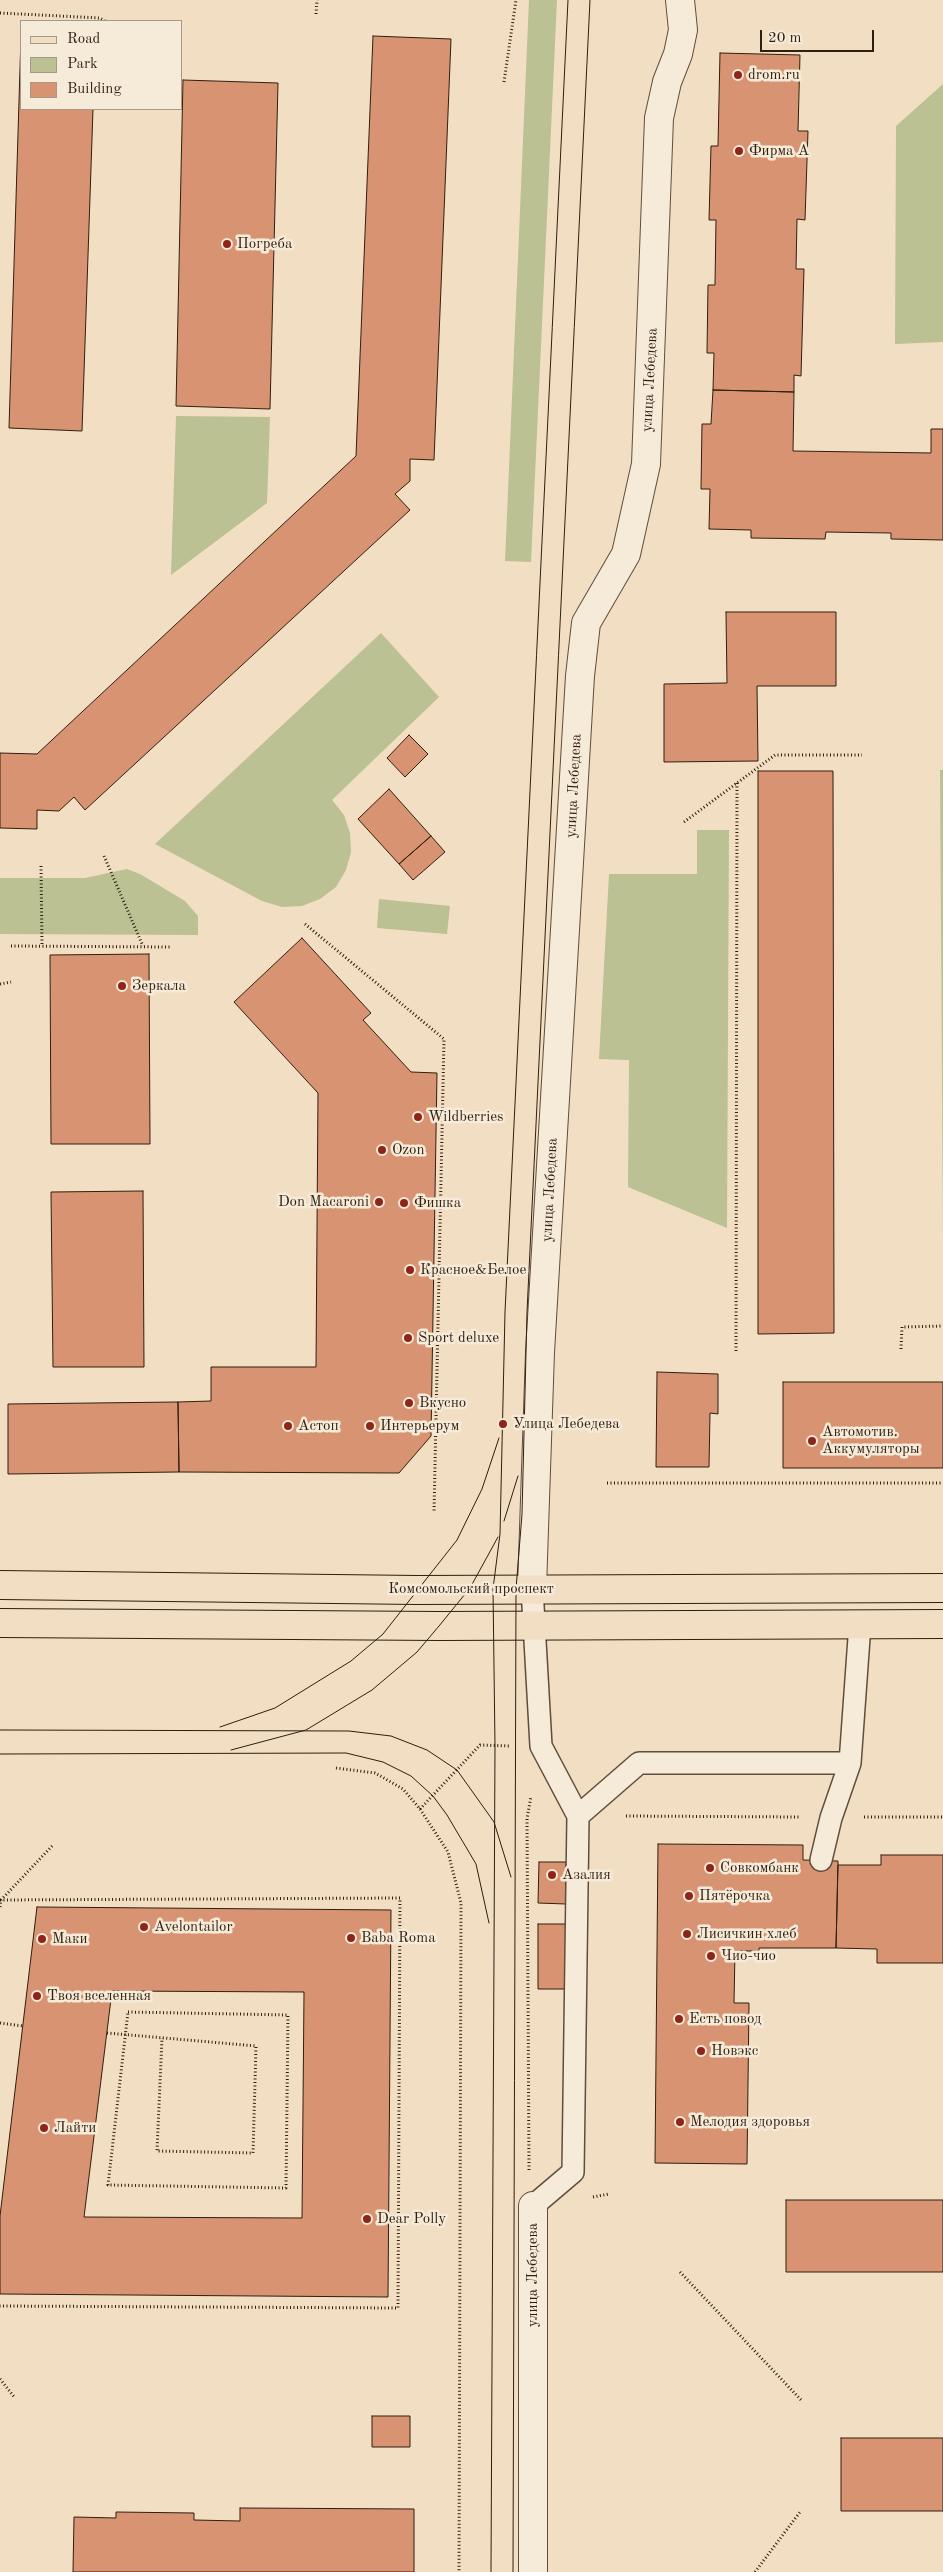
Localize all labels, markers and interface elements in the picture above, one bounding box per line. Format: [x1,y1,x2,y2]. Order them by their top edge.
legend [20,20,182,110]
scale bar [763,20,877,52]
text: 20 m [768,31,802,46]
text: Road [67,32,100,47]
text: Park [67,57,98,72]
place label: drom.ru [748,66,800,84]
marker: drom.ru [732,69,744,81]
text: Building [67,82,122,97]
place label: Фирма А [749,142,809,160]
marker: Фирма А [733,145,745,157]
place label: Погреба [237,235,292,253]
marker: Погреба [221,238,233,250]
street label: улица Лебедева [638,327,662,433]
street label: улица Лебедева [562,733,586,839]
place label: Зеркала [132,977,186,995]
marker: Зеркала [116,980,128,992]
place label: Wildberries [428,1108,504,1126]
marker: Wildberries [412,1111,424,1123]
street label: улица Лебедева [538,1137,562,1243]
place label: Ozon [392,1141,425,1159]
marker: Ozon [376,1144,388,1156]
place label: Don Macaroni [278,1193,369,1211]
place label: Фишка [414,1194,461,1212]
marker: Don Macaroni [373,1196,385,1208]
marker: Фишка [398,1197,410,1209]
place label: Красное&Белое [420,1261,526,1279]
marker: Красное&Белое [404,1264,416,1276]
place label: Sport deluxe [418,1329,499,1347]
marker: Sport deluxe [402,1332,414,1344]
place label: Вкусно [419,1394,466,1412]
marker: Вкусно [403,1397,415,1409]
place label: Улица Лебедева [513,1415,620,1433]
place label: Астоп [298,1417,339,1435]
place label: Интерьерум [380,1417,459,1435]
marker: Улица Лебедева [497,1418,509,1430]
marker: Астоп [282,1420,294,1432]
marker: Интерьерум [364,1420,376,1432]
place label: Автомотив. Аккумуляторы [822,1423,920,1458]
marker: Автомотив. Аккумуляторы [806,1435,818,1447]
street label: Комсомольский проспект [388,1580,554,1598]
place label: Совкомбанк [720,1859,799,1877]
marker: Совкомбанк [704,1862,716,1874]
place label: Азалия [562,1866,611,1884]
marker: Азалия [546,1869,558,1881]
place label: Пятёрочка [699,1887,770,1905]
marker: Пятёрочка [683,1890,695,1902]
place label: Avelontailor [154,1918,233,1936]
marker: Avelontailor [138,1921,150,1933]
place label: Лисичкин хлеб [697,1925,797,1943]
marker: Лисичкин хлеб [681,1928,693,1940]
place label: Baba Roma [361,1929,436,1947]
place label: Маки [52,1930,88,1948]
marker: Baba Roma [345,1932,357,1944]
marker: Маки [36,1933,48,1945]
place label: Чио-чио [721,1947,776,1965]
marker: Чио-чио [705,1950,717,1962]
place label: Твоя вселенная [47,1987,151,2005]
marker: Твоя вселенная [31,1990,43,2002]
place label: Есть повод [689,2010,761,2028]
marker: Есть повод [673,2013,685,2025]
place label: Новэкс [711,2042,758,2060]
marker: Новэкс [695,2045,707,2057]
place label: Мелодия здоровья [690,2113,810,2131]
marker: Мелодия здоровья [674,2116,686,2128]
place label: Лайти [54,2119,96,2137]
marker: Лайти [38,2122,50,2134]
place label: Dear Polly [377,2210,446,2228]
marker: Dear Polly [361,2213,373,2225]
street label: улица Лебедева [524,2223,542,2327]

